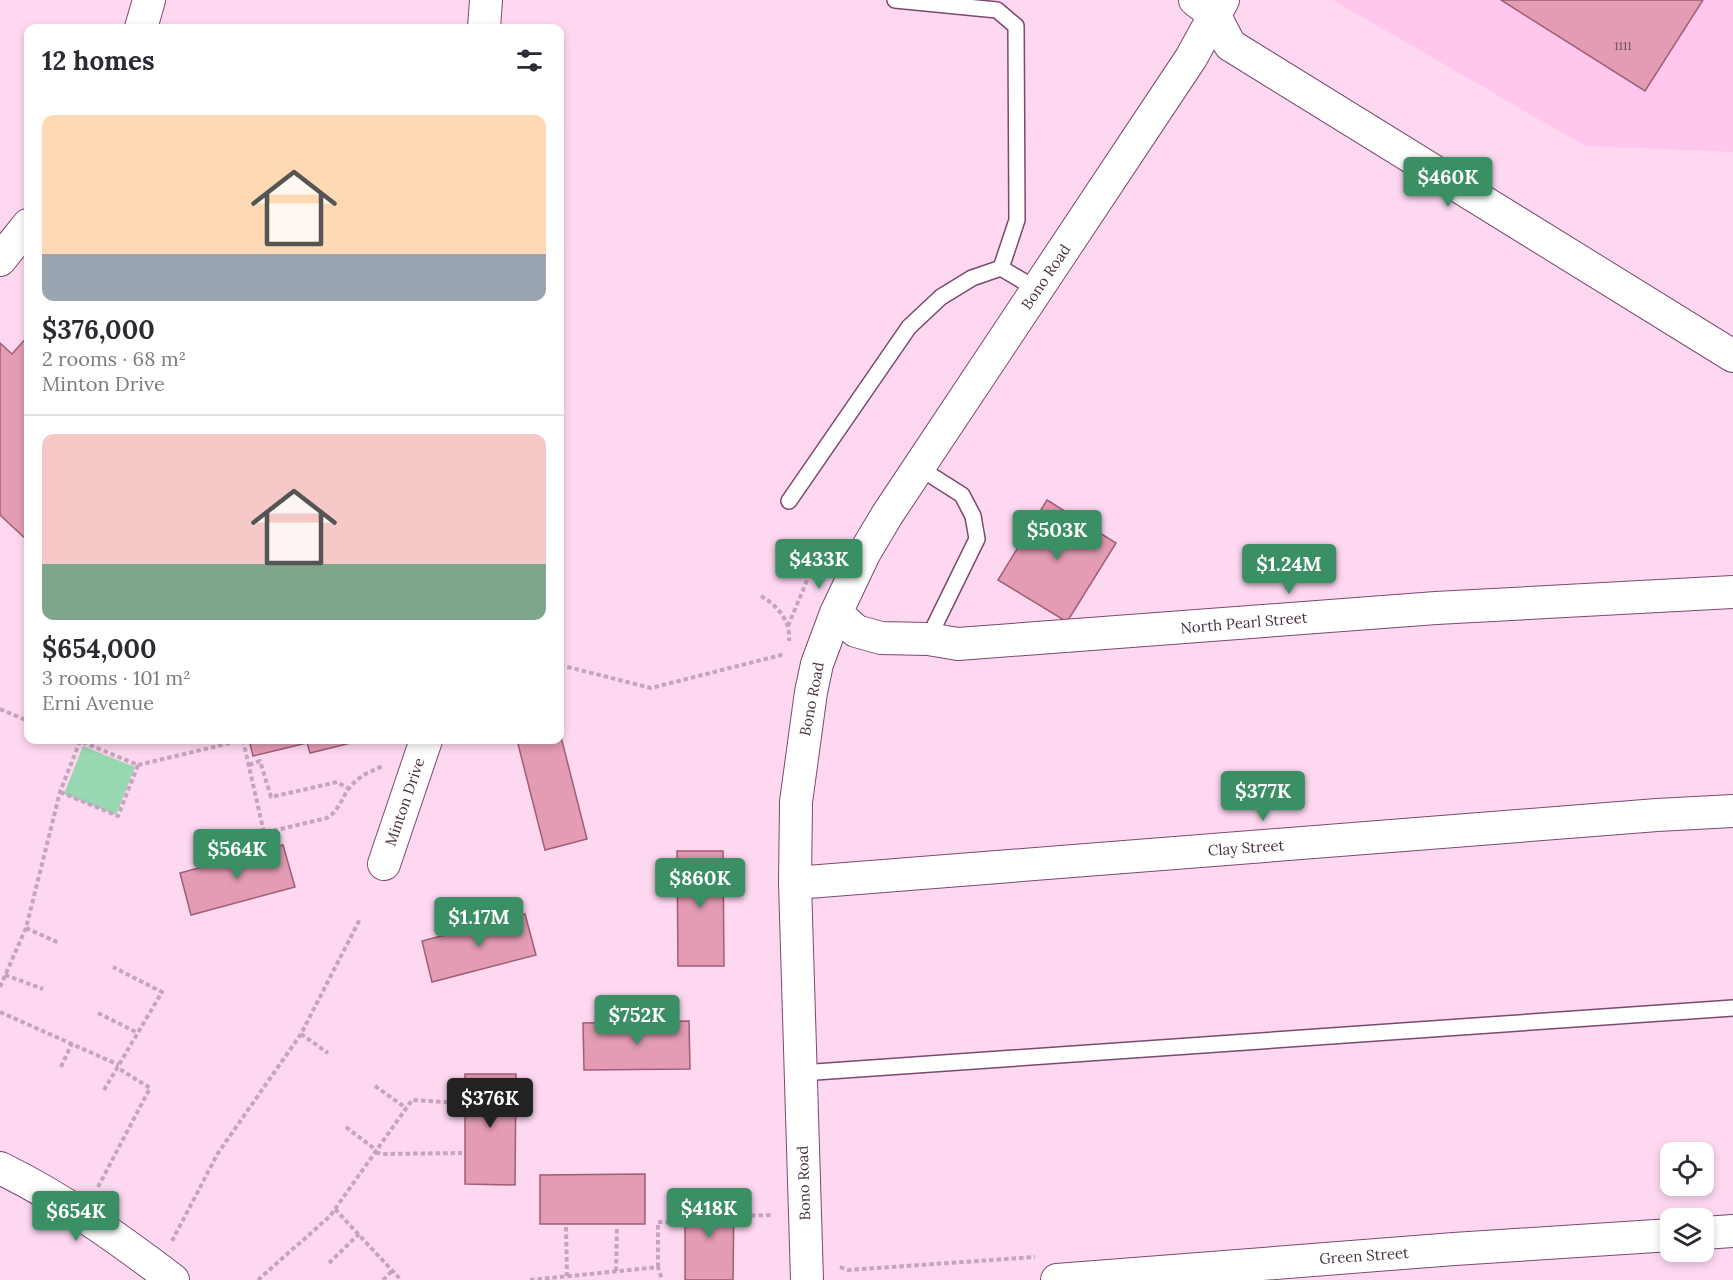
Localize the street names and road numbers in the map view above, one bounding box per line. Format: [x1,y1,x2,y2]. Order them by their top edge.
street label: Bono Road [1017,240,1074,313]
street label: North Pearl Street [1180,607,1308,638]
street label: Bono Road [795,660,828,737]
street label: Minton Drive [381,755,429,848]
street label: Clay Street [1207,835,1285,860]
street label: Bono Road [793,1145,814,1221]
street label: Green Street [1319,1243,1409,1268]

